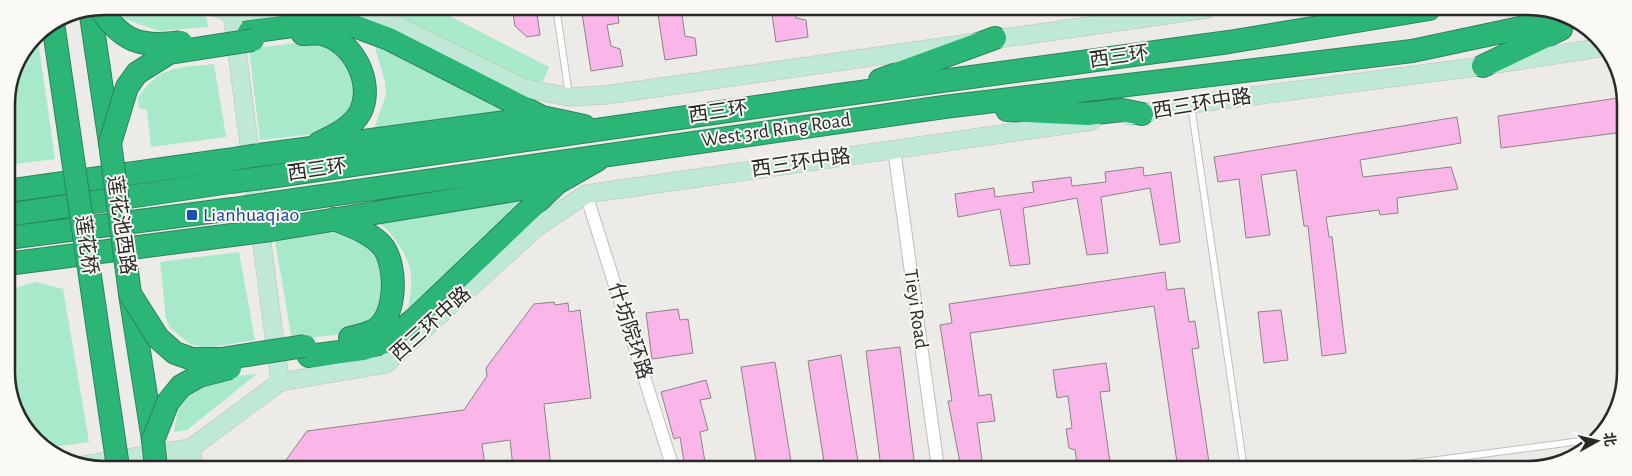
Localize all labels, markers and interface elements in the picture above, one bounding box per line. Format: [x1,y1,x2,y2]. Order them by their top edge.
street label: 西三环 [1088,43,1150,71]
street label: 西三环中路 [1151,85,1253,122]
street label: 西三环 [687,98,749,126]
street label: West 3rd Ring Road [700,110,852,150]
street label: 西三环中路 [750,145,852,180]
street label: 西三环 [286,156,348,184]
street label: 莲花池西路 [104,174,139,276]
place label: Lianhuaqiao [203,205,299,225]
marker: Lianhuaqiao [185,208,199,222]
street label: 莲花桥 [72,214,101,276]
street label: Tieyi Road [901,268,931,350]
street label: 什坊院环路 [605,280,657,382]
street label: 西三环中路 [386,282,475,365]
north arrow [1572,416,1622,466]
text: 北 [1601,431,1618,447]

